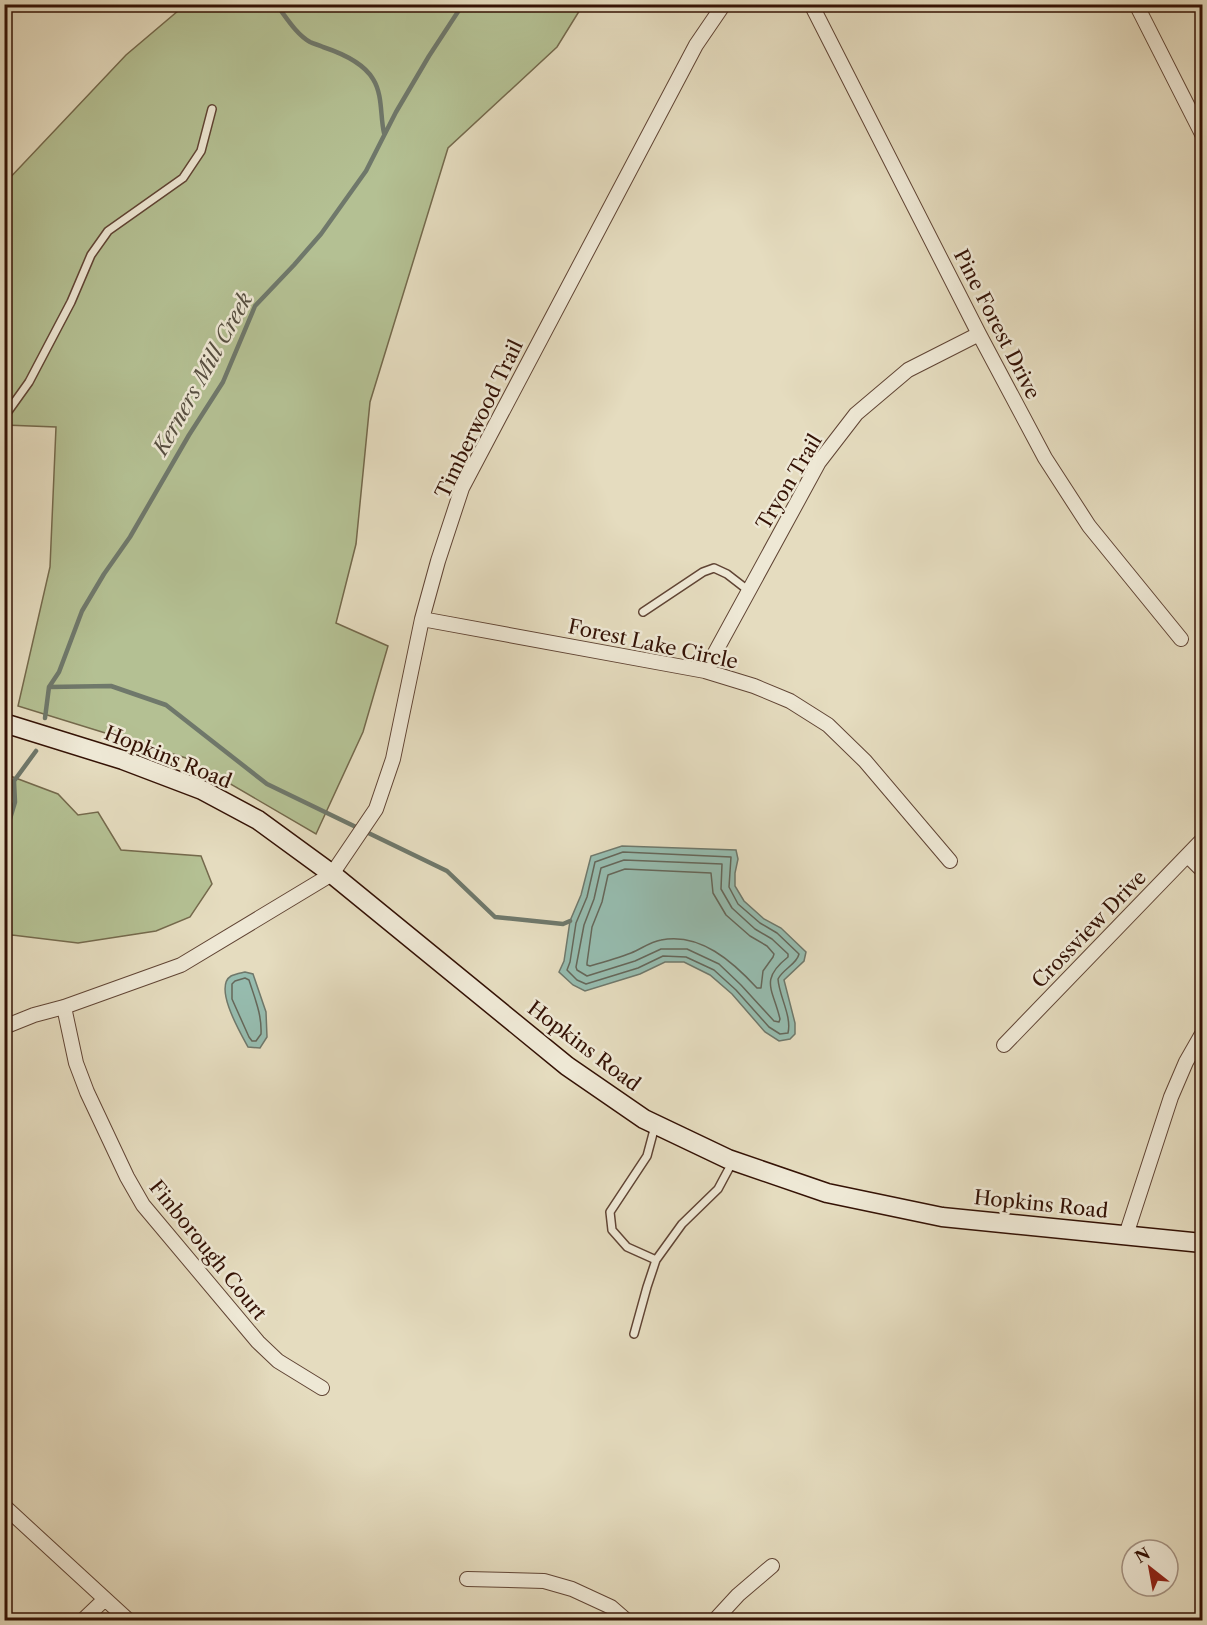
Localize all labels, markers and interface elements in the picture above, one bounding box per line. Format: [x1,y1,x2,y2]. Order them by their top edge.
street label: Pine Forest Drive [949,245,1045,403]
water label: Kerners Mill Creek [147,288,258,461]
street label: Timberwood Trail [430,336,528,502]
street label: Tryon Trail [751,430,827,534]
street label: Forest Lake Circle [566,614,740,674]
street label: Hopkins Road [101,721,235,793]
street label: Crossview Drive [1027,865,1151,993]
street label: Hopkins Road [523,996,645,1096]
street label: Finborough Court [144,1175,272,1325]
street label: Hopkins Road [973,1185,1109,1223]
north arrow [1120,1538,1180,1598]
text: N [1131,1543,1153,1567]

